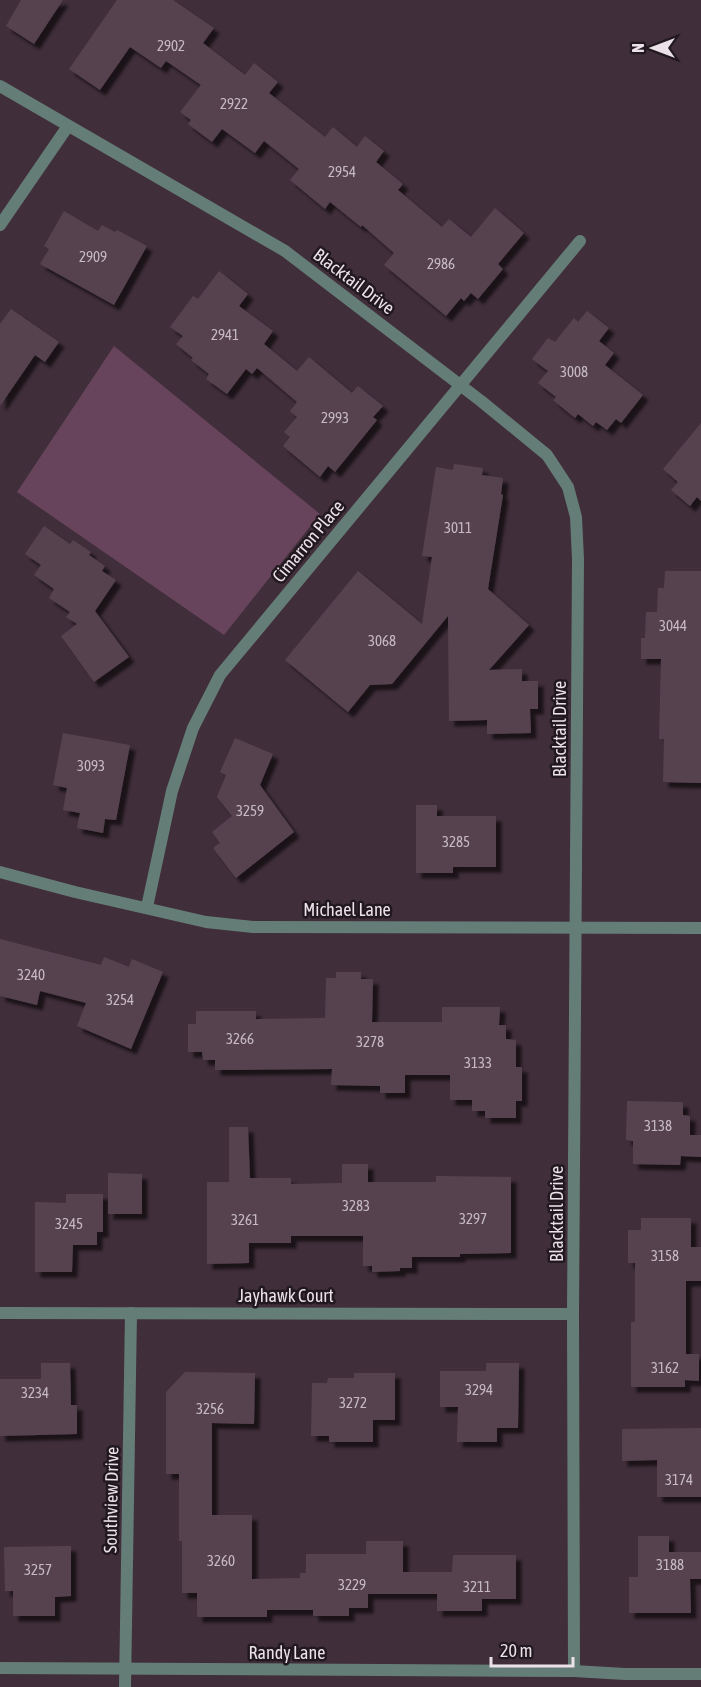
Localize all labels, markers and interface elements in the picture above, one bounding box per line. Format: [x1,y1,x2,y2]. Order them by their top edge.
north arrow [623,18,683,78]
house number: 2902 [157,37,185,54]
text: N [629,43,647,53]
house number: 2922 [220,95,248,112]
house number: 2954 [328,163,356,180]
street label: Blacktail Drive [309,244,399,318]
house number: 2909 [79,248,107,265]
house number: 2986 [427,255,455,272]
house number: 2941 [211,326,239,343]
house number: 3008 [560,363,588,380]
house number: 2993 [321,409,349,426]
street label: Cimarron Place [268,496,348,586]
house number: 3011 [444,519,472,536]
house number: 3044 [659,617,687,634]
house number: 3068 [368,632,396,649]
street label: Blacktail Drive [549,681,570,777]
house number: 3093 [77,757,105,774]
house number: 3259 [236,802,264,819]
house number: 3285 [442,833,470,850]
street label: Michael Lane [303,899,391,920]
house number: 3240 [17,966,45,983]
house number: 3254 [106,991,134,1008]
house number: 3266 [226,1030,254,1047]
house number: 3278 [356,1033,384,1050]
house number: 3133 [464,1054,492,1071]
house number: 3138 [644,1117,672,1134]
street label: Blacktail Drive [546,1166,567,1262]
house number: 3283 [342,1197,370,1214]
house number: 3297 [459,1210,487,1227]
house number: 3261 [231,1211,259,1228]
house number: 3245 [55,1215,83,1232]
house number: 3158 [651,1247,679,1264]
street label: Jayhawk Court [238,1285,334,1306]
house number: 3162 [651,1359,679,1376]
house number: 3294 [465,1381,493,1398]
house number: 3234 [21,1384,49,1401]
house number: 3272 [339,1394,367,1411]
house number: 3256 [196,1400,224,1417]
street label: Southview Drive [100,1447,122,1553]
house number: 3174 [665,1471,693,1488]
house number: 3260 [207,1552,235,1569]
house number: 3188 [656,1556,684,1573]
house number: 3257 [24,1561,52,1578]
house number: 3229 [338,1576,366,1593]
house number: 3211 [463,1578,491,1595]
scale bar [491,1630,574,1668]
text: 20 m [500,1640,532,1661]
street label: Randy Lane [249,1642,325,1663]

